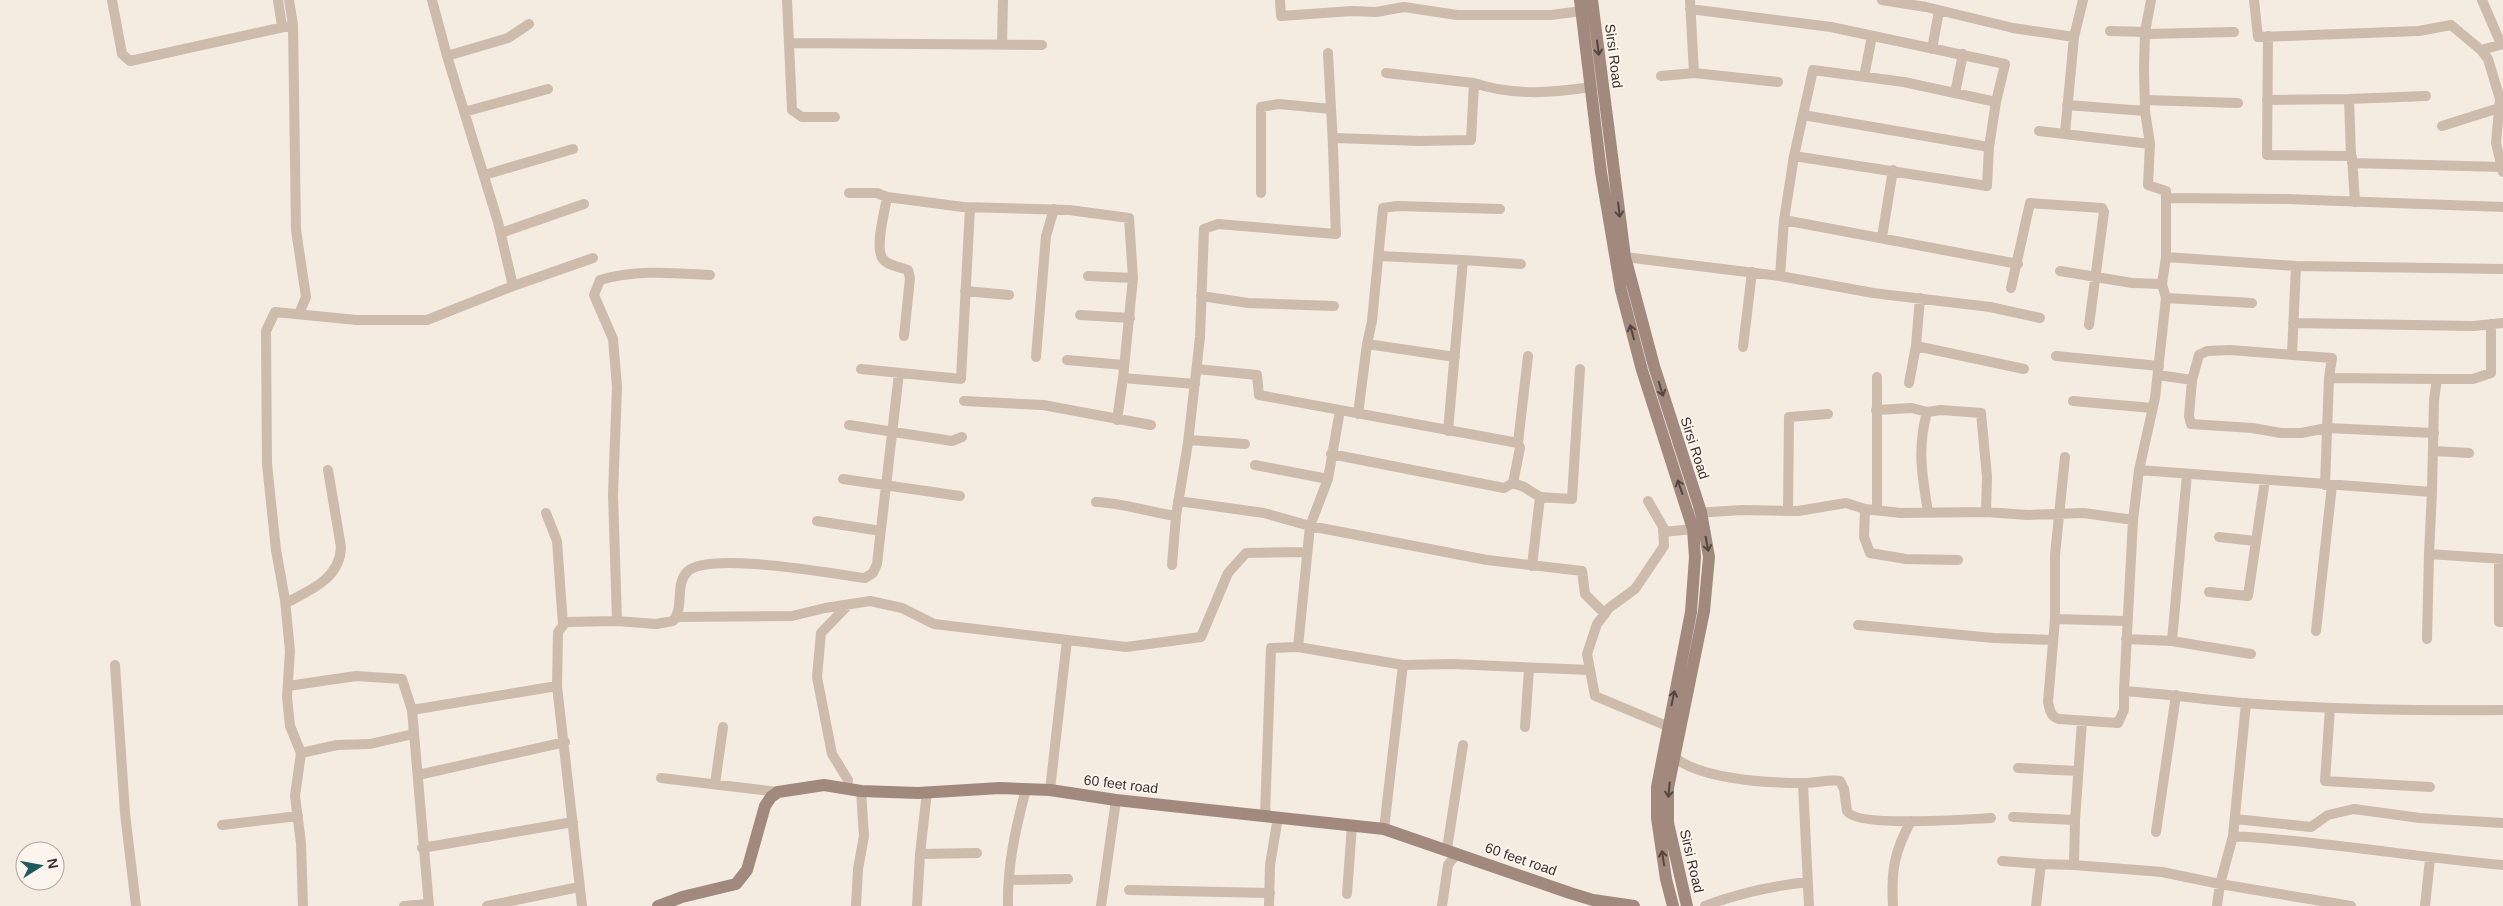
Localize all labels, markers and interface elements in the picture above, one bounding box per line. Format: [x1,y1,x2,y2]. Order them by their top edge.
street label: Sirsi Road [1602,23,1626,89]
one-way arrow [1593,40,1603,56]
one-way arrow [1614,201,1624,217]
one-way arrow [1627,324,1636,340]
one-way arrow [1656,380,1666,396]
street label: Sirsi Road [1677,415,1713,481]
one-way arrow [1675,480,1684,495]
one-way arrow [1702,536,1712,552]
one-way arrow [1669,690,1678,706]
street label: 60 feet road [1083,772,1159,796]
one-way arrow [1664,782,1673,798]
street label: Sirsi Road [1677,828,1707,894]
street label: 60 feet road [1483,839,1559,879]
north arrow [15,841,65,891]
one-way arrow [1658,851,1668,867]
text: N [44,857,62,870]

